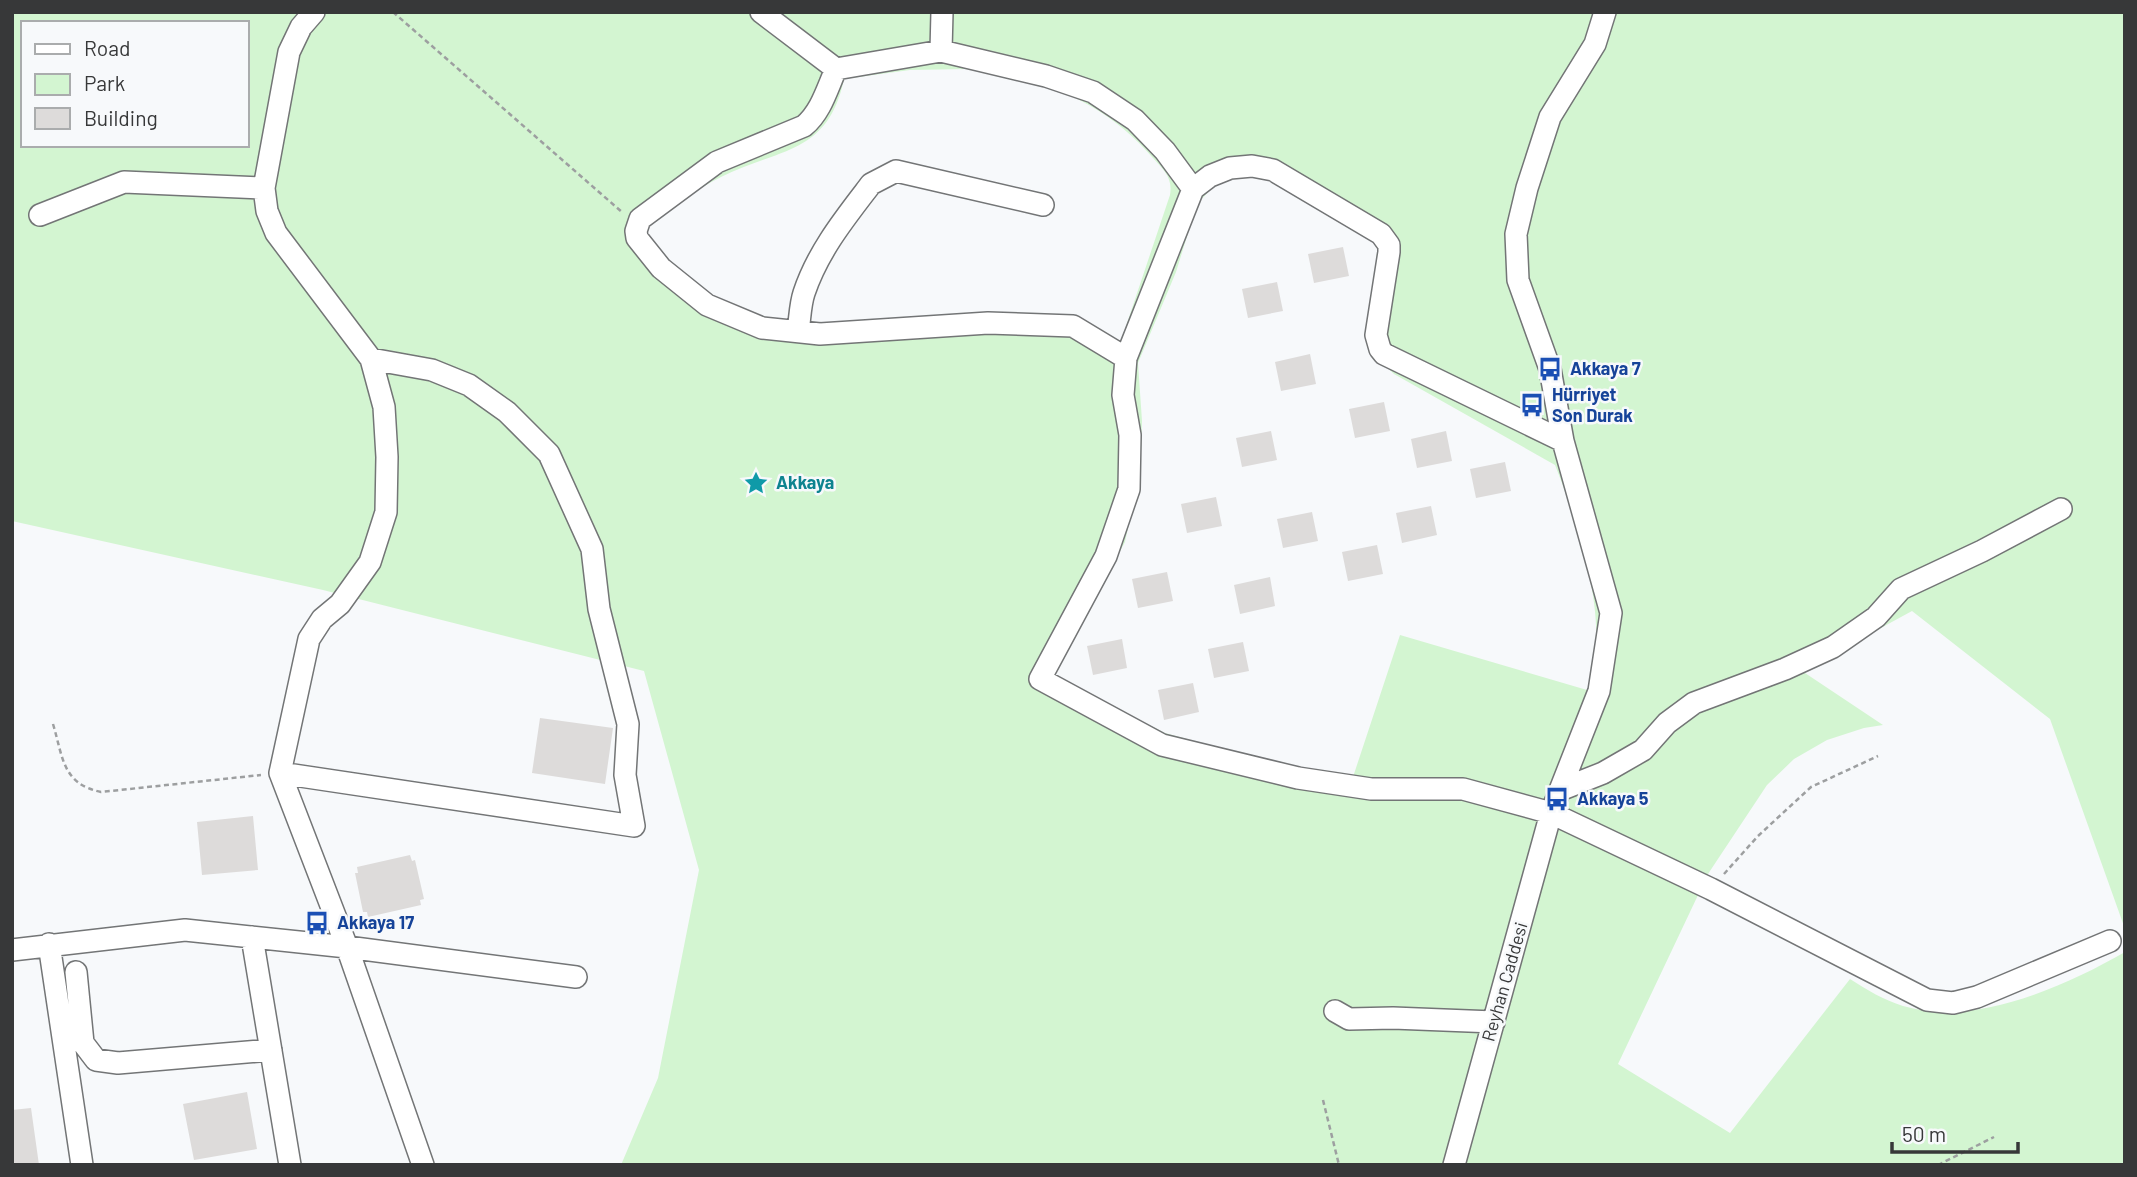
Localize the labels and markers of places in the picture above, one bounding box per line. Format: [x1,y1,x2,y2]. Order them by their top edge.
bus stop icon: Akkaya 7 [1536,355,1564,383]
place label: Akkaya 7 [1570,357,1641,379]
place label: Hürriyet Son Durak [1552,383,1633,426]
bus stop icon: Hürriyet Son Durak [1518,391,1546,419]
place icon: Akkaya [742,469,770,497]
place label: Akkaya [776,471,834,493]
bus stop icon: Akkaya 5 [1543,785,1571,813]
place label: Akkaya 5 [1577,787,1649,809]
bus stop icon: Akkaya 17 [303,909,331,937]
place label: Akkaya 17 [337,911,414,933]

